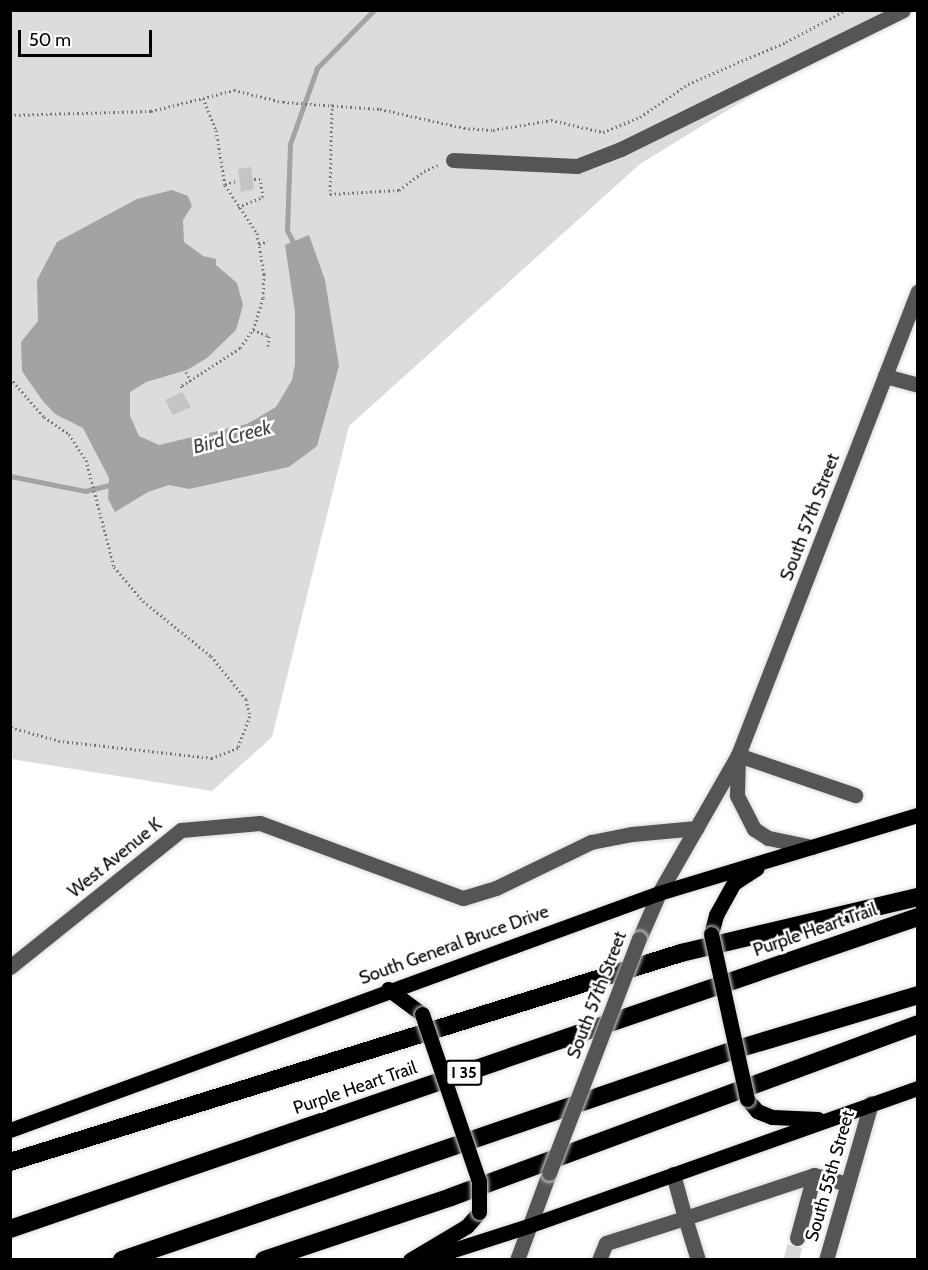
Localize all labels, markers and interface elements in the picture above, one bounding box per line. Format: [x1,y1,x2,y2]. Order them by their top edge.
scale bar [21,18,154,56]
text: 50 m [29,29,71,51]
water label: Bird Creek [190,415,274,459]
street label: South 57th Street [776,450,844,584]
street label: West Avenue K [64,814,166,902]
street label: Purple Heart Trail [750,899,880,961]
street label: South General Bruce Drive [356,901,552,989]
street label: South 57th Street [563,928,631,1062]
street label: Purple Heart Trail [290,1057,420,1119]
road number: I 35 [444,1060,484,1086]
street label: South 55th Street [801,1108,859,1244]

